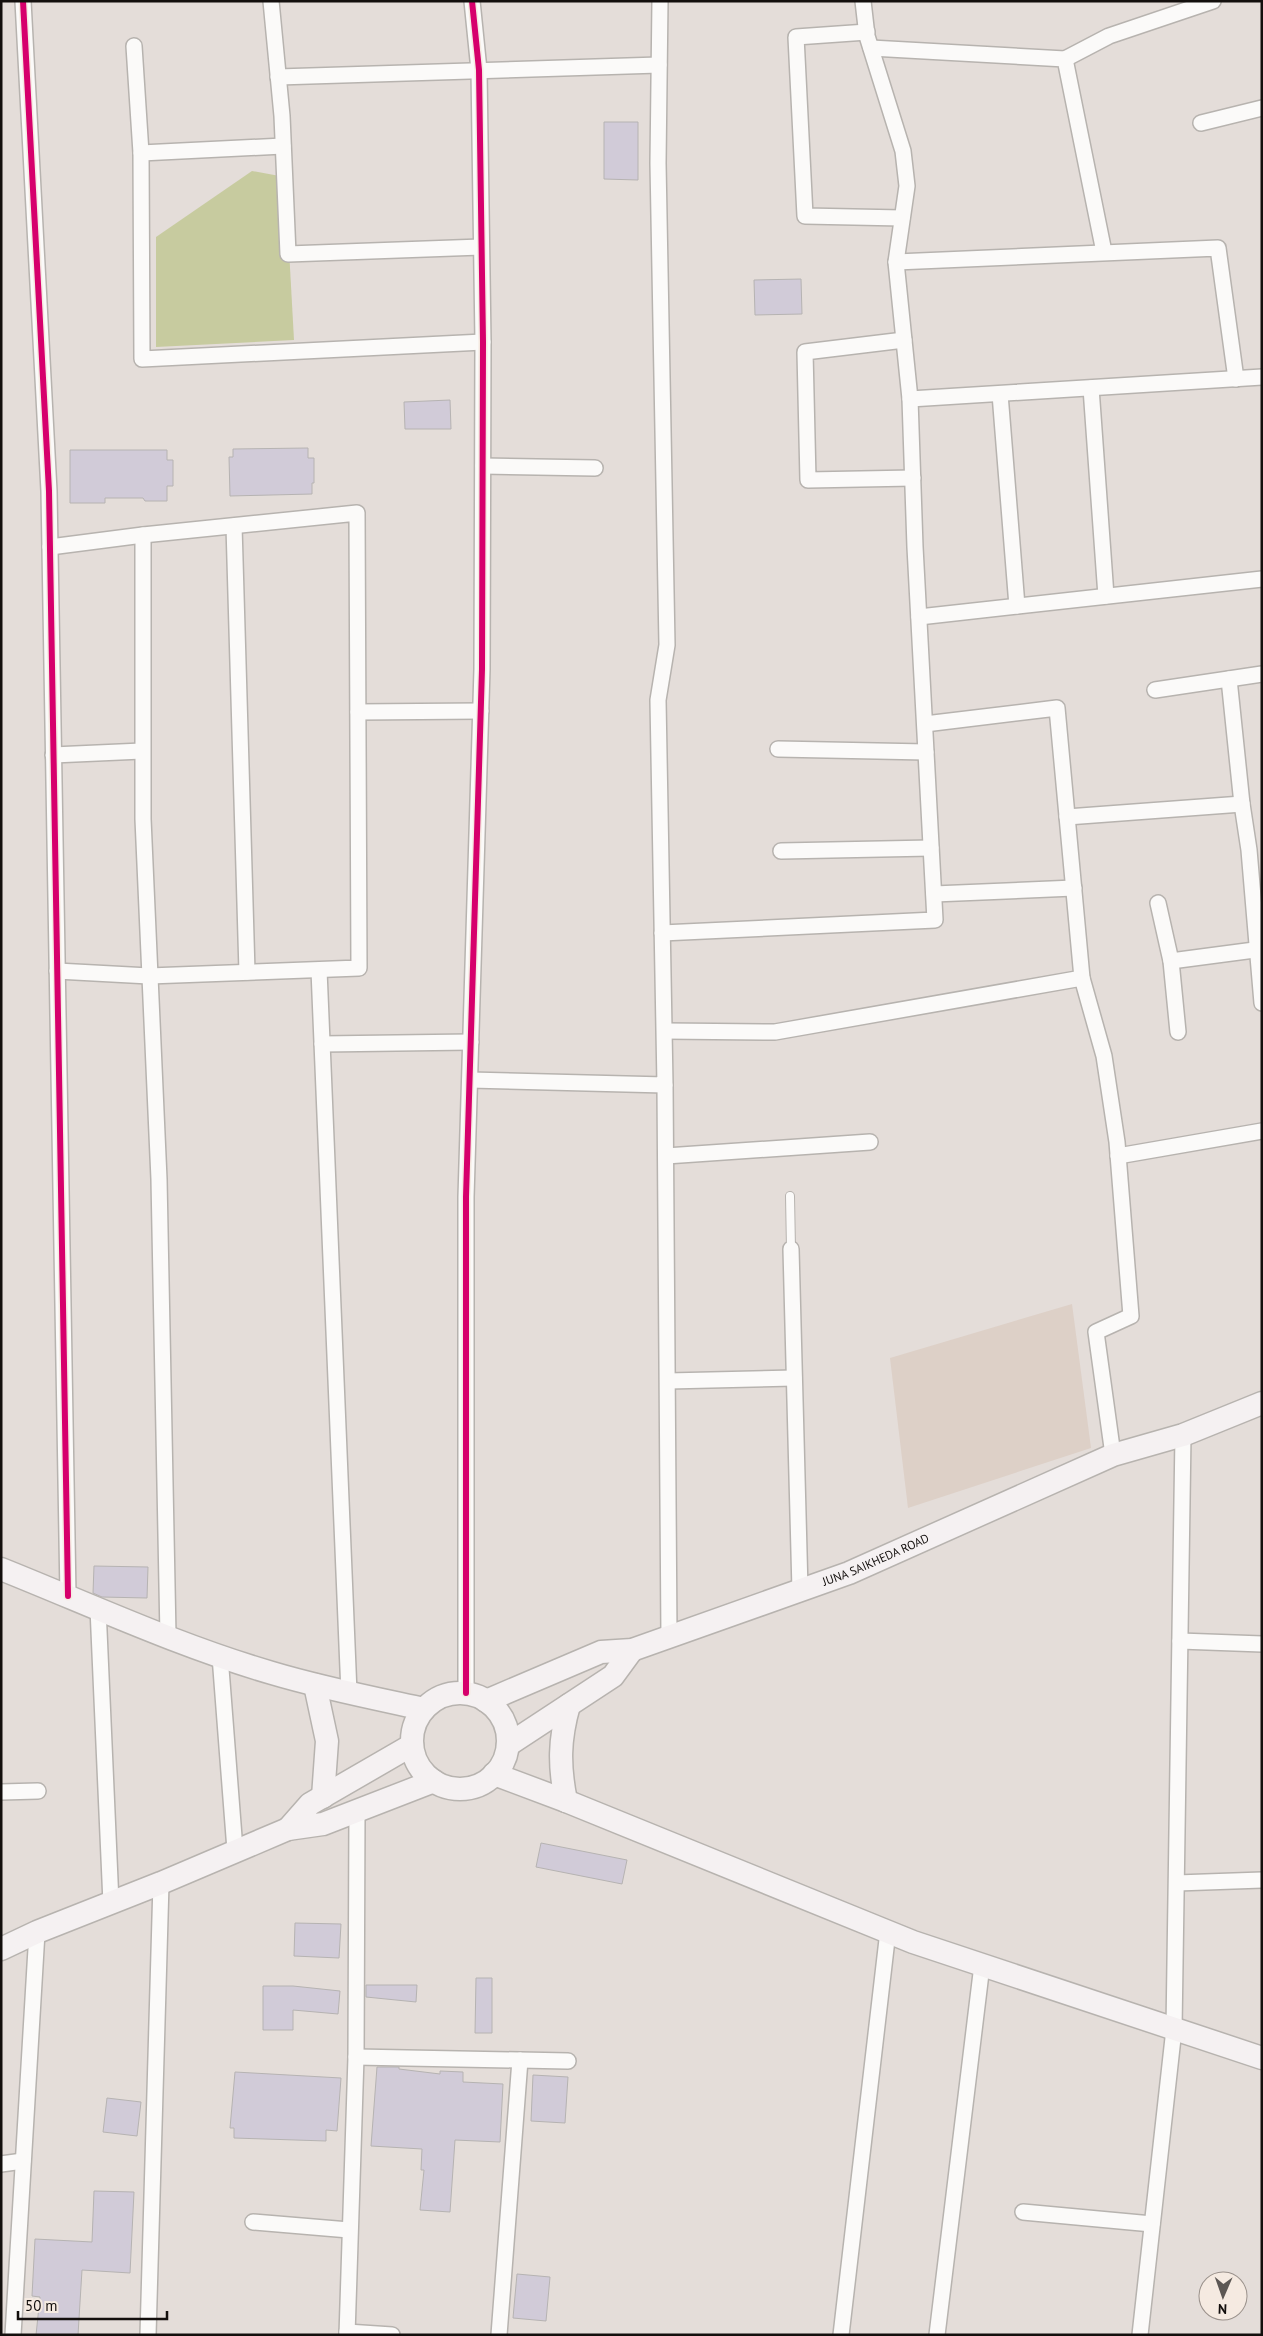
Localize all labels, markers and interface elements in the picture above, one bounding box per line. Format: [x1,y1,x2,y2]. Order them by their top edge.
street label: JUNA SAIKHEDA ROAD [819,1530,931,1589]
north arrow [1198,2271,1248,2321]
scale bar [18,2288,166,2320]
text: 50 m [25,2296,58,2315]
text: N [1218,2300,1227,2318]

